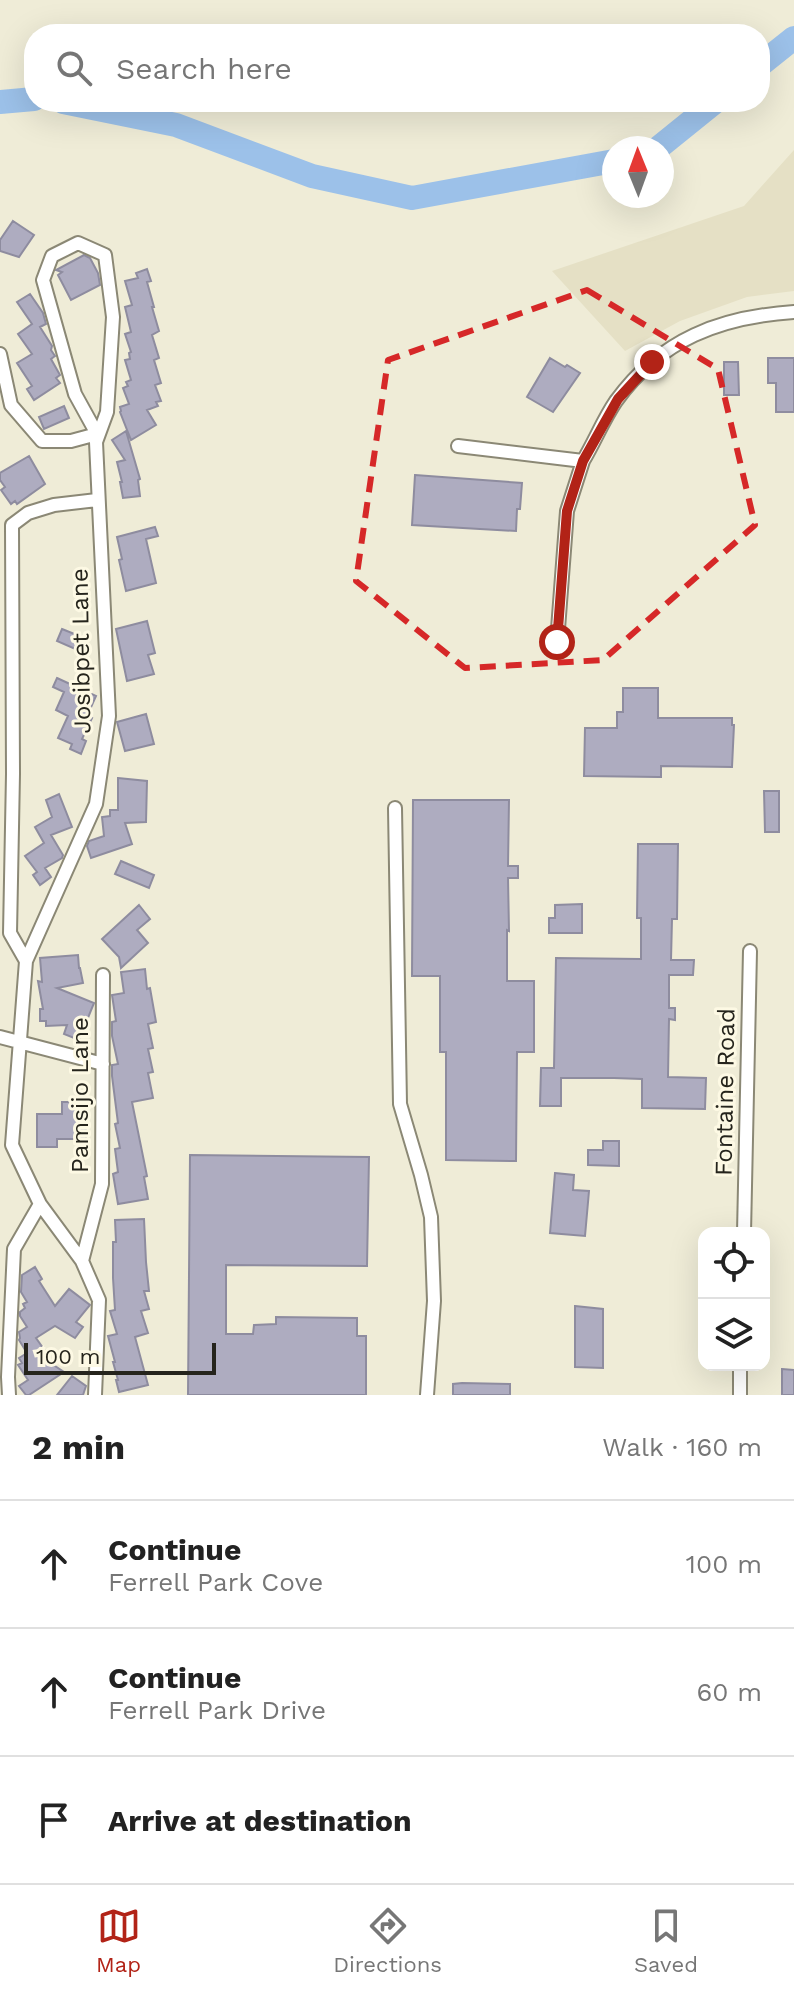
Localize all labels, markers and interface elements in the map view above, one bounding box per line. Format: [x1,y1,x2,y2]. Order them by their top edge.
search box [24,24,770,112]
icon: search [52,46,96,90]
text: Search here [116,51,292,86]
north arrow [602,136,674,208]
route end [634,344,670,380]
street label: Josibpet Lane [66,568,96,734]
route start [539,624,575,660]
street label: Fontaine Road [710,1008,740,1176]
street label: Pamsijo Lane [66,1017,94,1173]
map controls [698,1227,770,1371]
button: locate [698,1227,770,1299]
button: layers [698,1299,770,1371]
scale bar [24,1339,216,1375]
text: 100 m [36,1344,100,1369]
text: 2 min [32,1427,125,1467]
text: Walk · 160 m [602,1432,762,1462]
text: Continue [108,1532,241,1567]
icon: ahead [32,1542,76,1586]
text: 100 m [686,1549,762,1579]
text: Ferrell Park Cove [108,1567,323,1597]
text: Continue [108,1660,241,1695]
icon: ahead [32,1670,76,1714]
text: 60 m [696,1677,762,1707]
text: Ferrell Park Drive [108,1695,326,1725]
icon: arrive [32,1798,76,1842]
text: Arrive at destination [108,1803,412,1838]
tab: Map [96,1904,141,1977]
tab: Directions [333,1904,442,1977]
tab: Saved [634,1904,698,1977]

